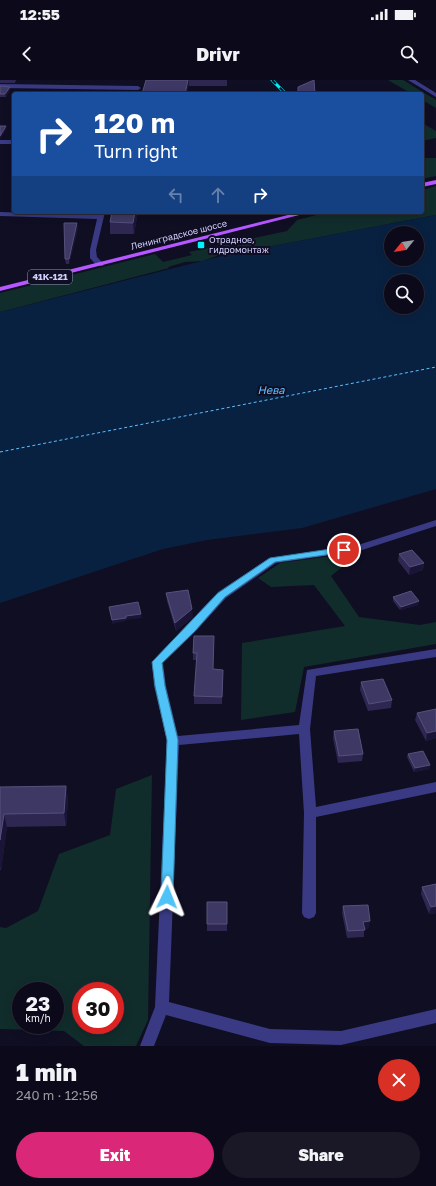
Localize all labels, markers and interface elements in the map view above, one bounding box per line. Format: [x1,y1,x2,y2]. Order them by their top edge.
text: 12:55 [20,5,60,23]
icon: back [16,43,38,65]
text: Drivr [196,43,240,65]
icon: search [398,43,420,65]
text: 120 m [94,106,175,139]
icon: right [28,108,80,160]
text: Turn right [94,140,178,162]
icon: left [165,184,187,206]
icon: ahead [207,184,229,206]
icon: right [249,184,271,206]
street label: Ленинградское шоссе [130,217,228,252]
north arrow [384,226,424,266]
map controls [384,226,424,314]
place label: Отрадное, гидромонтаж [209,234,269,255]
marker: Отрадное, гидромонтаж [196,240,206,250]
road number: 41К-121 [28,270,72,284]
button: search [384,274,424,314]
water label: Нева [257,383,285,396]
pin [327,533,361,567]
icon: arrive [333,539,355,561]
position arrow [146,876,188,918]
speed limit sign: 30 [72,982,124,1034]
text: 23 [26,991,50,1015]
text: km/h [25,1012,51,1024]
text: 1 min [16,1057,77,1086]
button: close [378,1059,420,1101]
text: 240 m · 12:56 [16,1087,98,1103]
button: Exit [16,1132,214,1178]
button: Share [222,1132,420,1178]

